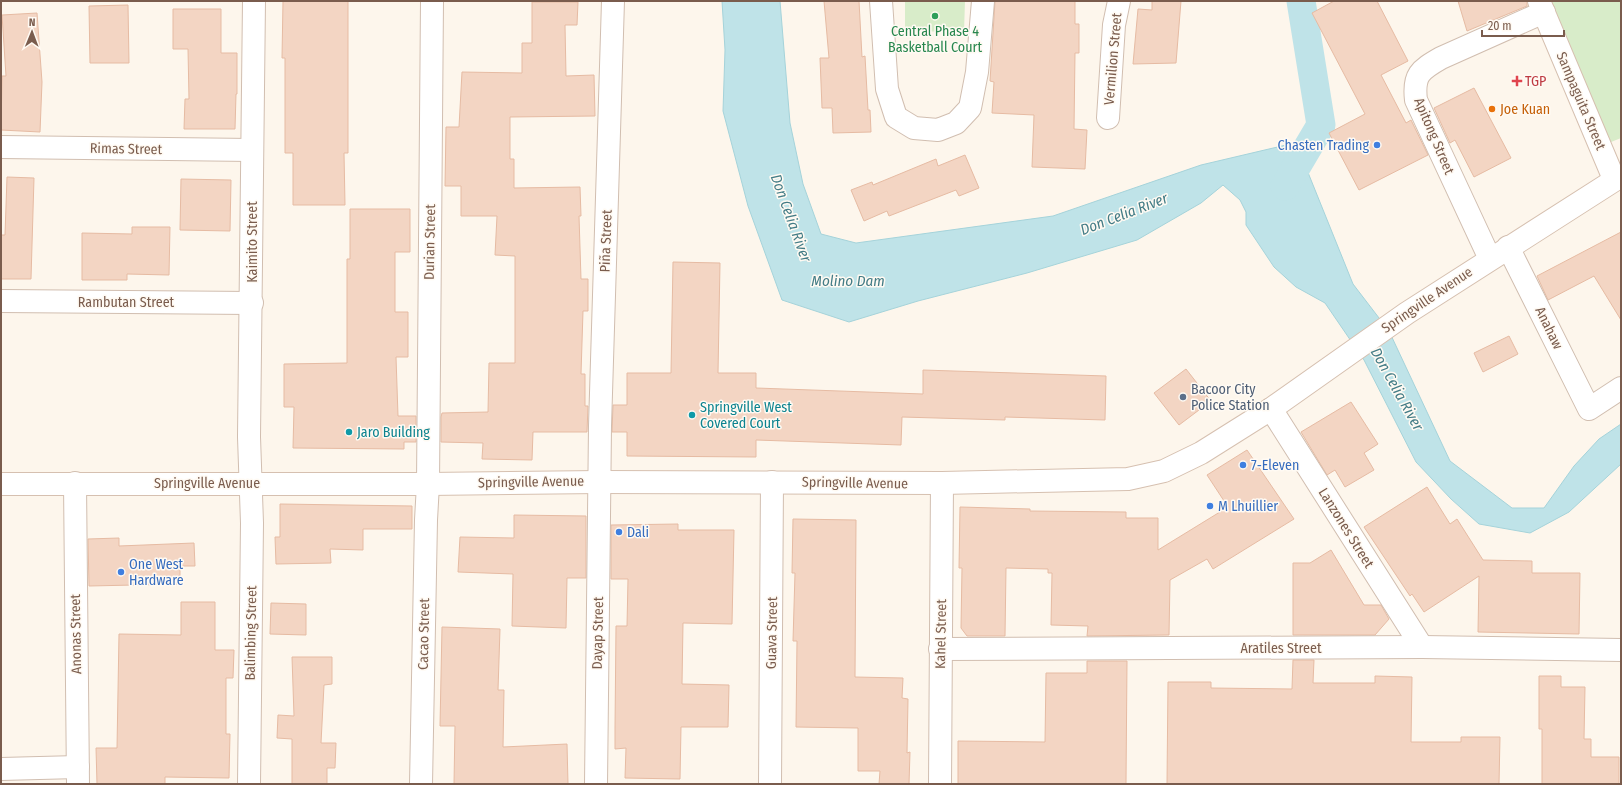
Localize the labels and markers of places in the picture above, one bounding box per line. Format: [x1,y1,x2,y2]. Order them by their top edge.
marker: Central Phase 4 Basketball Court [930,11,940,21]
place label: Central Phase 4 Basketball Court [888,23,982,56]
place label: TGP [1525,73,1546,90]
marker: TGP [1512,76,1522,86]
place label: Joe Kuan [1500,101,1550,118]
marker: Joe Kuan [1487,104,1497,114]
place label: Chasten Trading [1278,137,1369,154]
marker: Chasten Trading [1372,140,1382,150]
place label: Bacoor City Police Station [1191,381,1270,414]
marker: Bacoor City Police Station [1178,392,1188,402]
place label: Springville West Covered Court [700,399,792,432]
marker: Springville West Covered Court [687,410,697,420]
place label: Jaro Building [357,424,430,441]
marker: Jaro Building [344,427,354,437]
place label: 7-Eleven [1251,457,1299,474]
marker: 7-Eleven [1238,460,1248,470]
place label: M Lhuillier [1218,498,1278,515]
marker: M Lhuillier [1205,501,1215,511]
place label: Dali [627,524,649,541]
marker: Dali [614,527,624,537]
place label: One West Hardware [129,556,184,589]
marker: One West Hardware [116,567,126,577]

